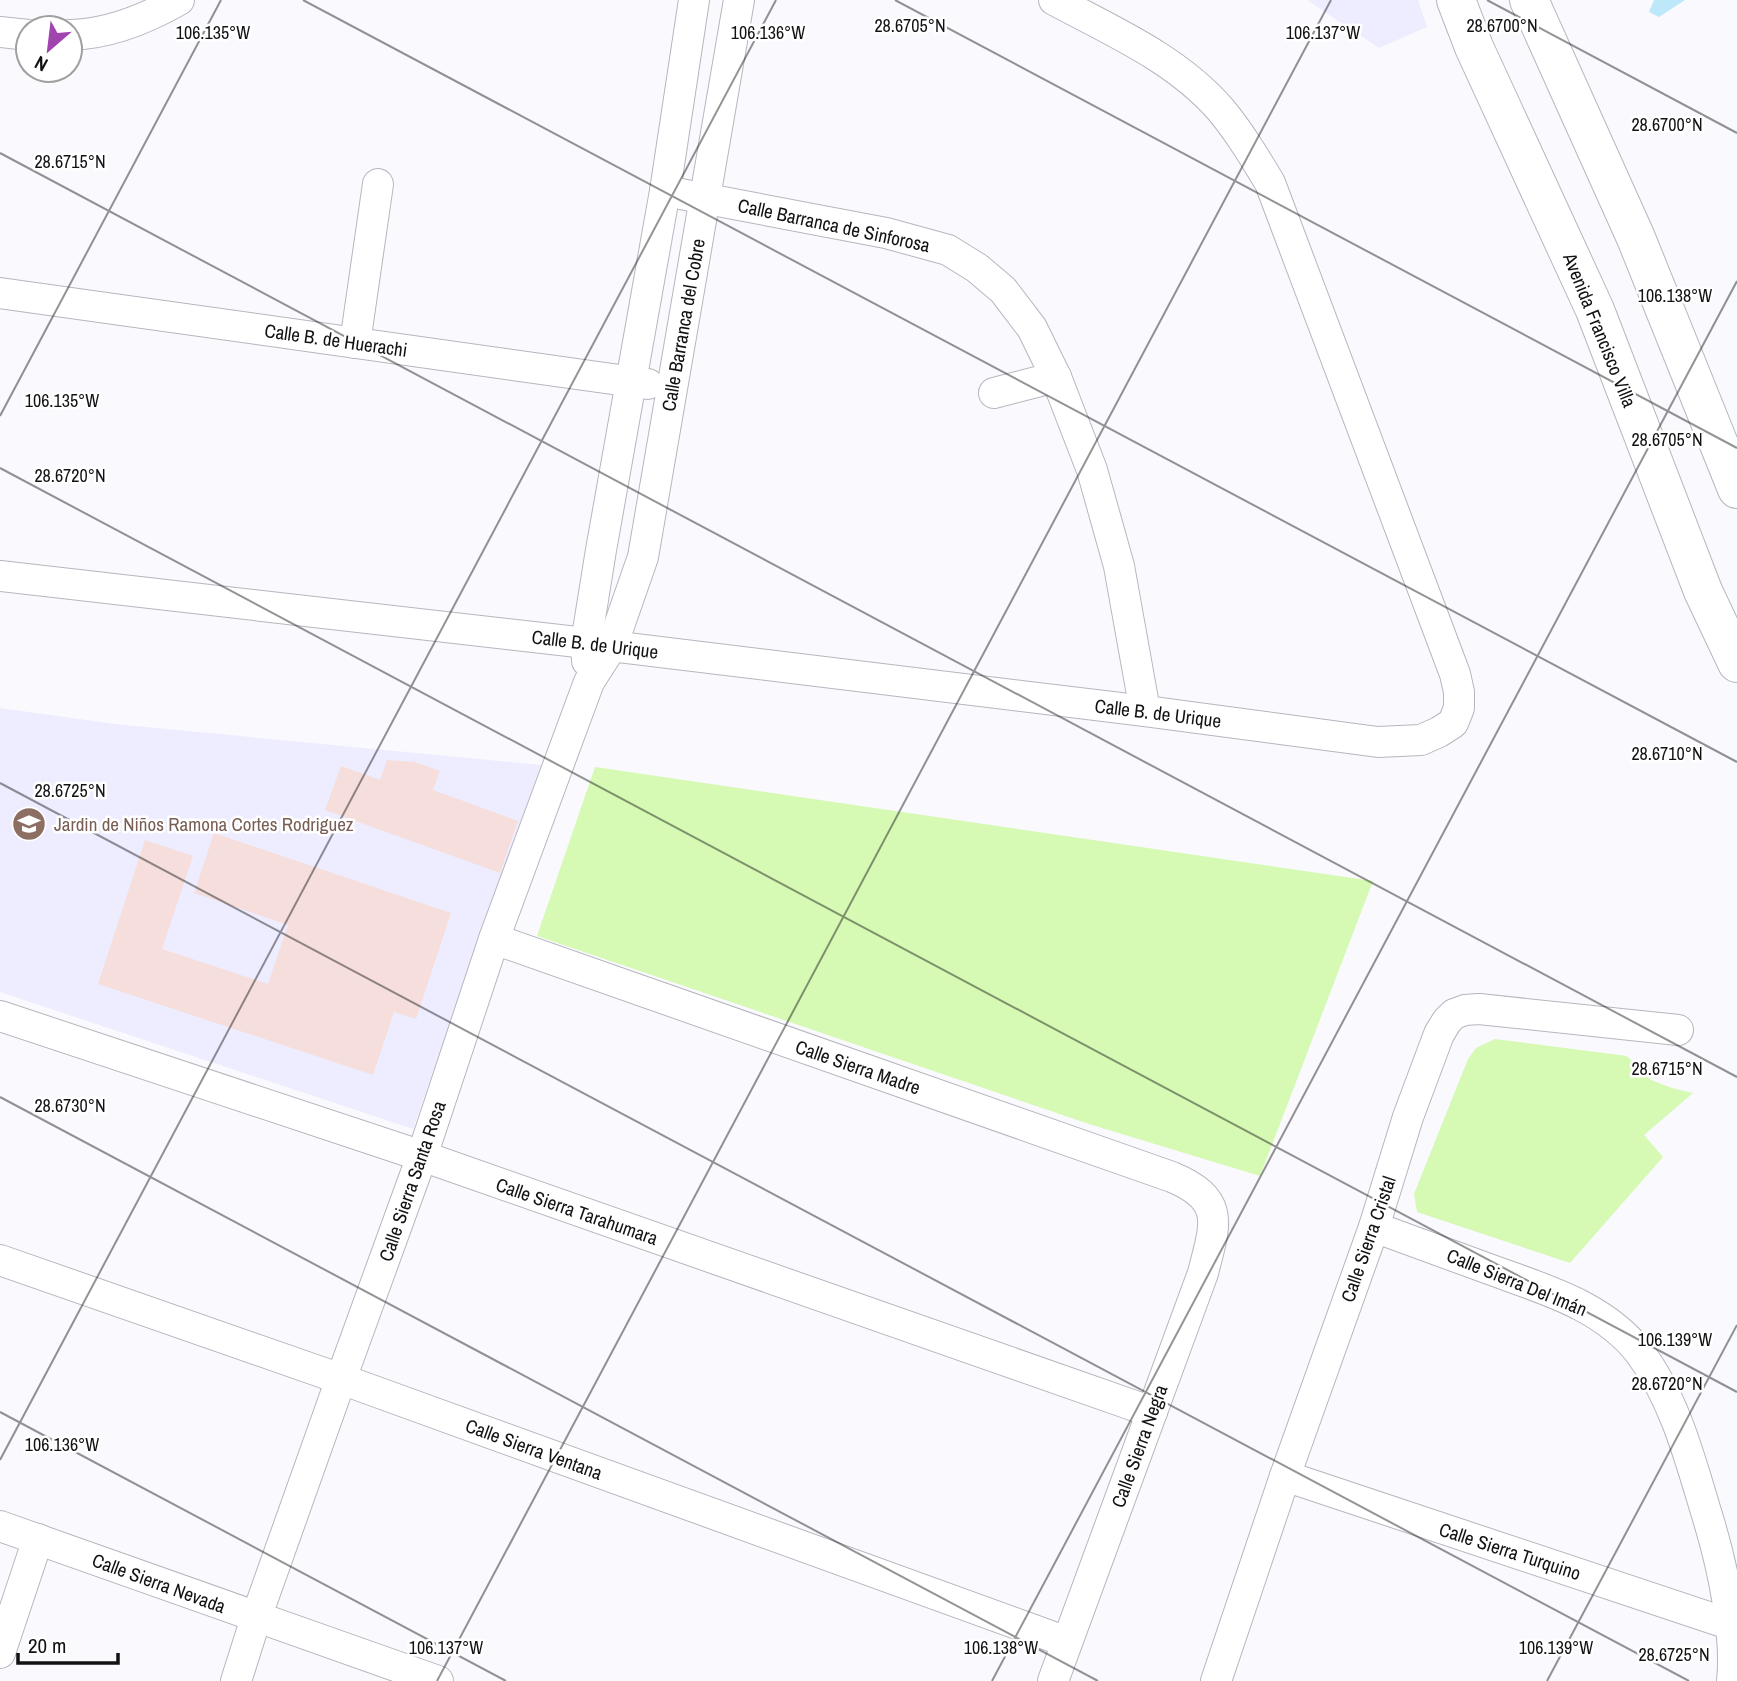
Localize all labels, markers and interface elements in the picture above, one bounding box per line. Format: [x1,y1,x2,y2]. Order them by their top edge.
text: 28.6705°N [874,13,946,38]
text: 28.6700°N [1466,13,1538,38]
north arrow [14,14,84,84]
text: 106.135°W [176,20,250,45]
text: 106.136°W [731,20,805,45]
text: 106.137°W [1286,20,1360,45]
text: N [30,50,52,78]
text: 28.6700°N [1631,112,1703,137]
text: 28.6715°N [34,149,106,174]
street label: Calle Barranca de Sinforosa [736,192,933,258]
street label: Calle Barranca del Cobre [655,237,711,413]
street label: Avenida Francisco Villa [1557,248,1643,411]
text: 106.138°W [1638,283,1712,308]
street label: Calle B. de Huerachi [263,317,409,363]
text: 106.135°W [25,388,99,413]
text: 28.6705°N [1631,427,1703,452]
text: 28.6720°N [34,463,106,488]
street label: Calle B. de Urique [530,623,660,665]
street label: Calle B. de Urique [1093,692,1223,734]
text: 28.6710°N [1631,741,1703,766]
text: 28.6725°N [34,778,106,803]
school or university icon: Jardin de Niños Ramona Cortes Rodriguez [10,805,48,843]
place label: Jardin de Niños Ramona Cortes Rodriguez [54,811,354,837]
street label: Calle Sierra Madre [792,1033,924,1101]
text: 28.6715°N [1631,1056,1703,1081]
text: 28.6730°N [34,1093,106,1118]
street label: Calle Sierra Santa Rosa [372,1097,452,1265]
street label: Calle Sierra Tarahumara [493,1171,662,1251]
street label: Calle Sierra Cristal [1334,1173,1402,1305]
street label: Calle Sierra Del Imán [1443,1242,1591,1322]
text: 106.139°W [1638,1327,1712,1352]
text: 28.6720°N [1631,1371,1703,1396]
street label: Calle Sierra Negra [1105,1381,1173,1511]
street label: Calle Sierra Ventana [462,1412,606,1486]
text: 106.136°W [25,1432,99,1457]
street label: Calle Sierra Turquino [1436,1516,1584,1586]
street label: Calle Sierra Nevada [89,1547,230,1619]
scale bar [18,1622,117,1666]
text: 20 m [28,1631,66,1660]
text: 106.137°W [409,1635,483,1660]
text: 106.138°W [964,1635,1038,1660]
text: 106.139°W [1519,1635,1593,1660]
text: 28.6725°N [1638,1642,1710,1667]

